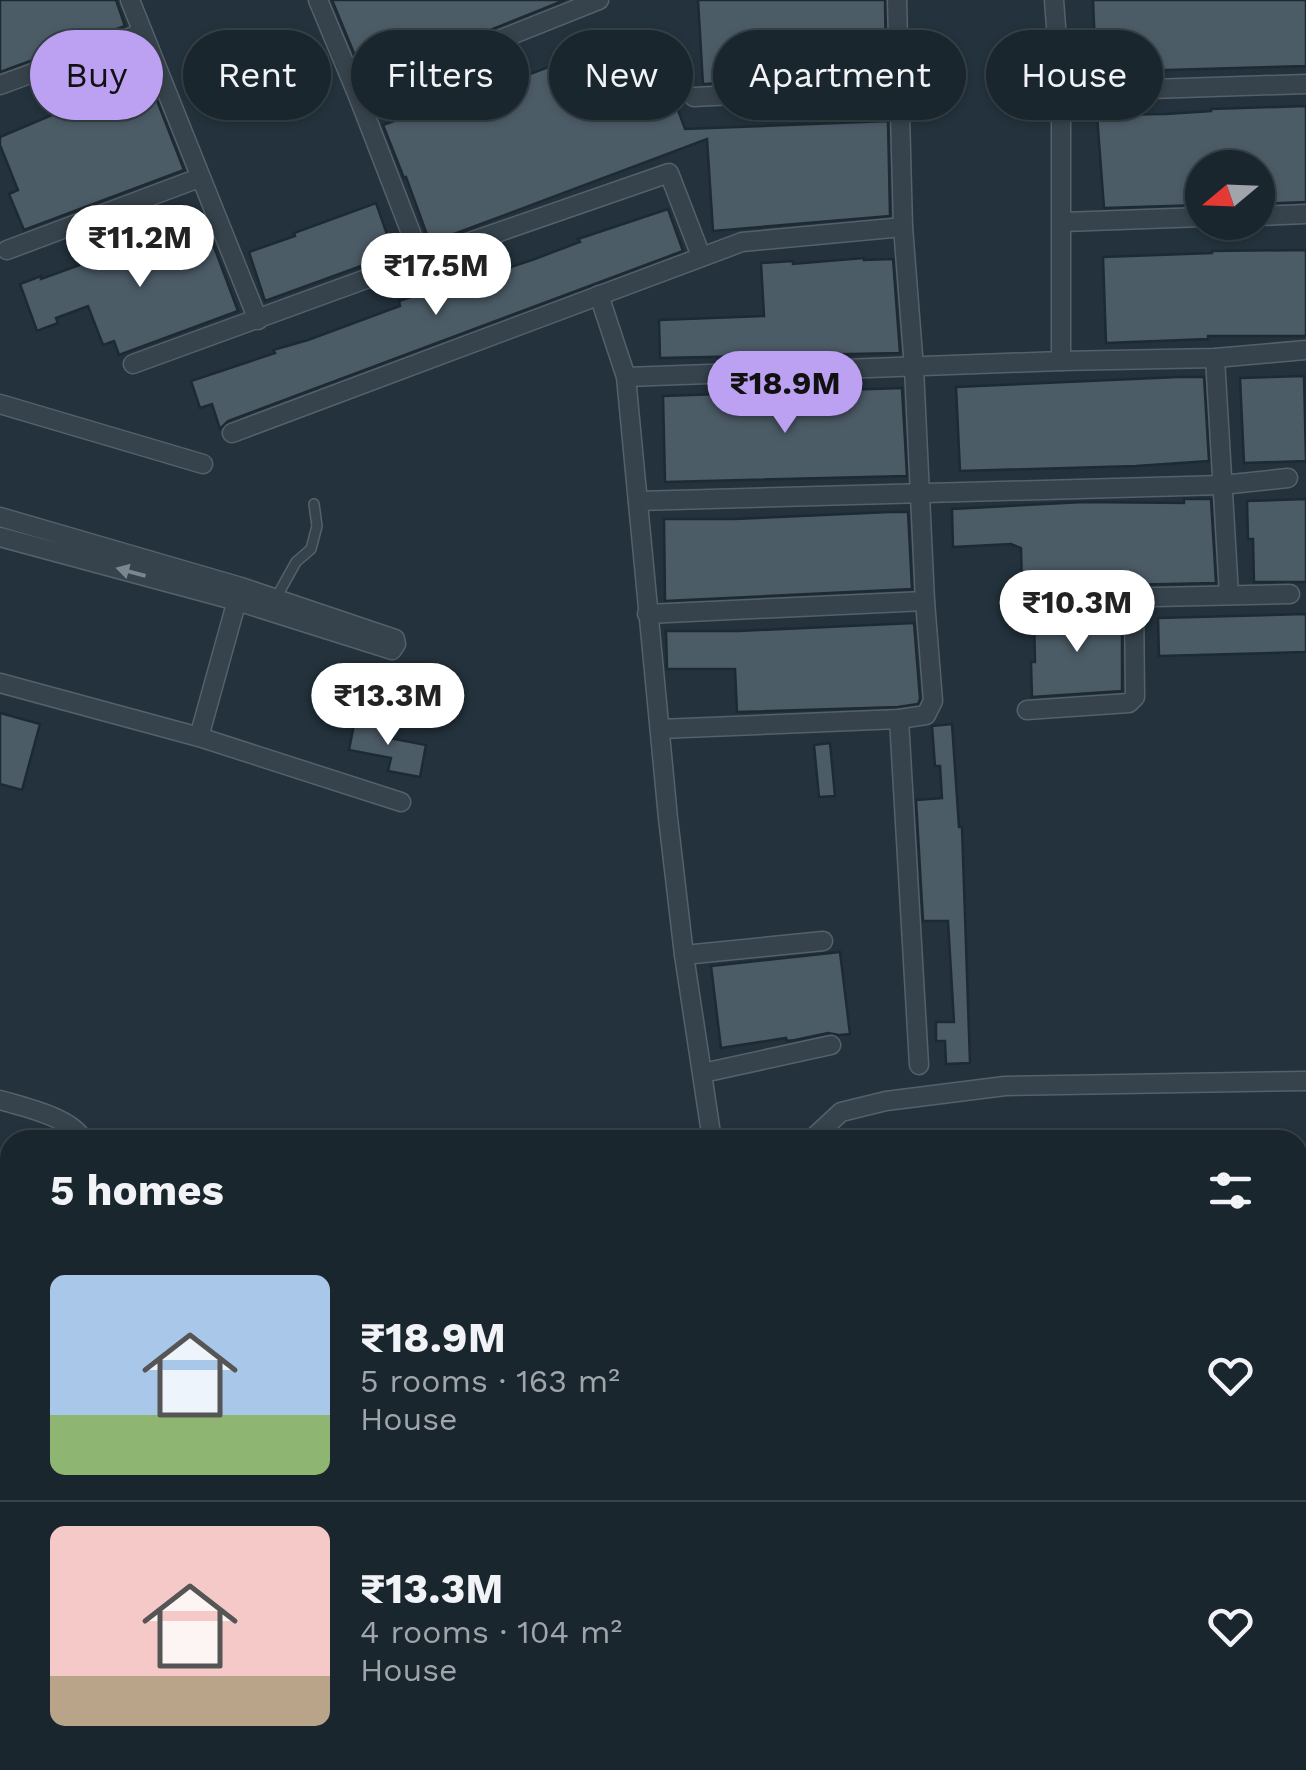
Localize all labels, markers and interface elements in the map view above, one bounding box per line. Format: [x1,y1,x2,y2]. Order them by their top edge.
chip: Buy [30,30,163,120]
chip: Rent [183,30,331,120]
chip: Filters [351,30,529,120]
chip: New [549,30,693,120]
chip: Apartment [713,30,966,120]
chip: House [986,30,1163,120]
north arrow [1185,150,1275,240]
map controls [1185,150,1275,240]
pin: ₹11.2M [59,205,221,290]
text: ₹11.2M [88,218,192,256]
pin: ₹17.5M [355,233,517,318]
text: ₹17.5M [383,246,489,284]
pin: ₹18.9M [704,351,866,436]
text: ₹18.9M [729,364,841,402]
one-way arrow [115,564,146,580]
pin: ₹10.3M [996,570,1158,655]
text: ₹10.3M [1022,583,1132,621]
pin: ₹13.3M [307,663,469,748]
text: ₹13.3M [333,676,443,714]
icon: filters [1203,1163,1258,1218]
text: 5 homes [50,1166,224,1215]
text: ₹18.9M [360,1313,506,1362]
icon: home [130,1315,250,1435]
icon: heart [1203,1348,1258,1403]
text: 5 rooms · 163 m² [360,1362,620,1400]
text: House [360,1400,458,1438]
text: ₹13.3M [360,1564,504,1613]
icon: home [130,1566,250,1686]
icon: heart [1203,1599,1258,1654]
text: 4 rooms · 104 m² [360,1613,622,1651]
text: House [360,1651,458,1689]

